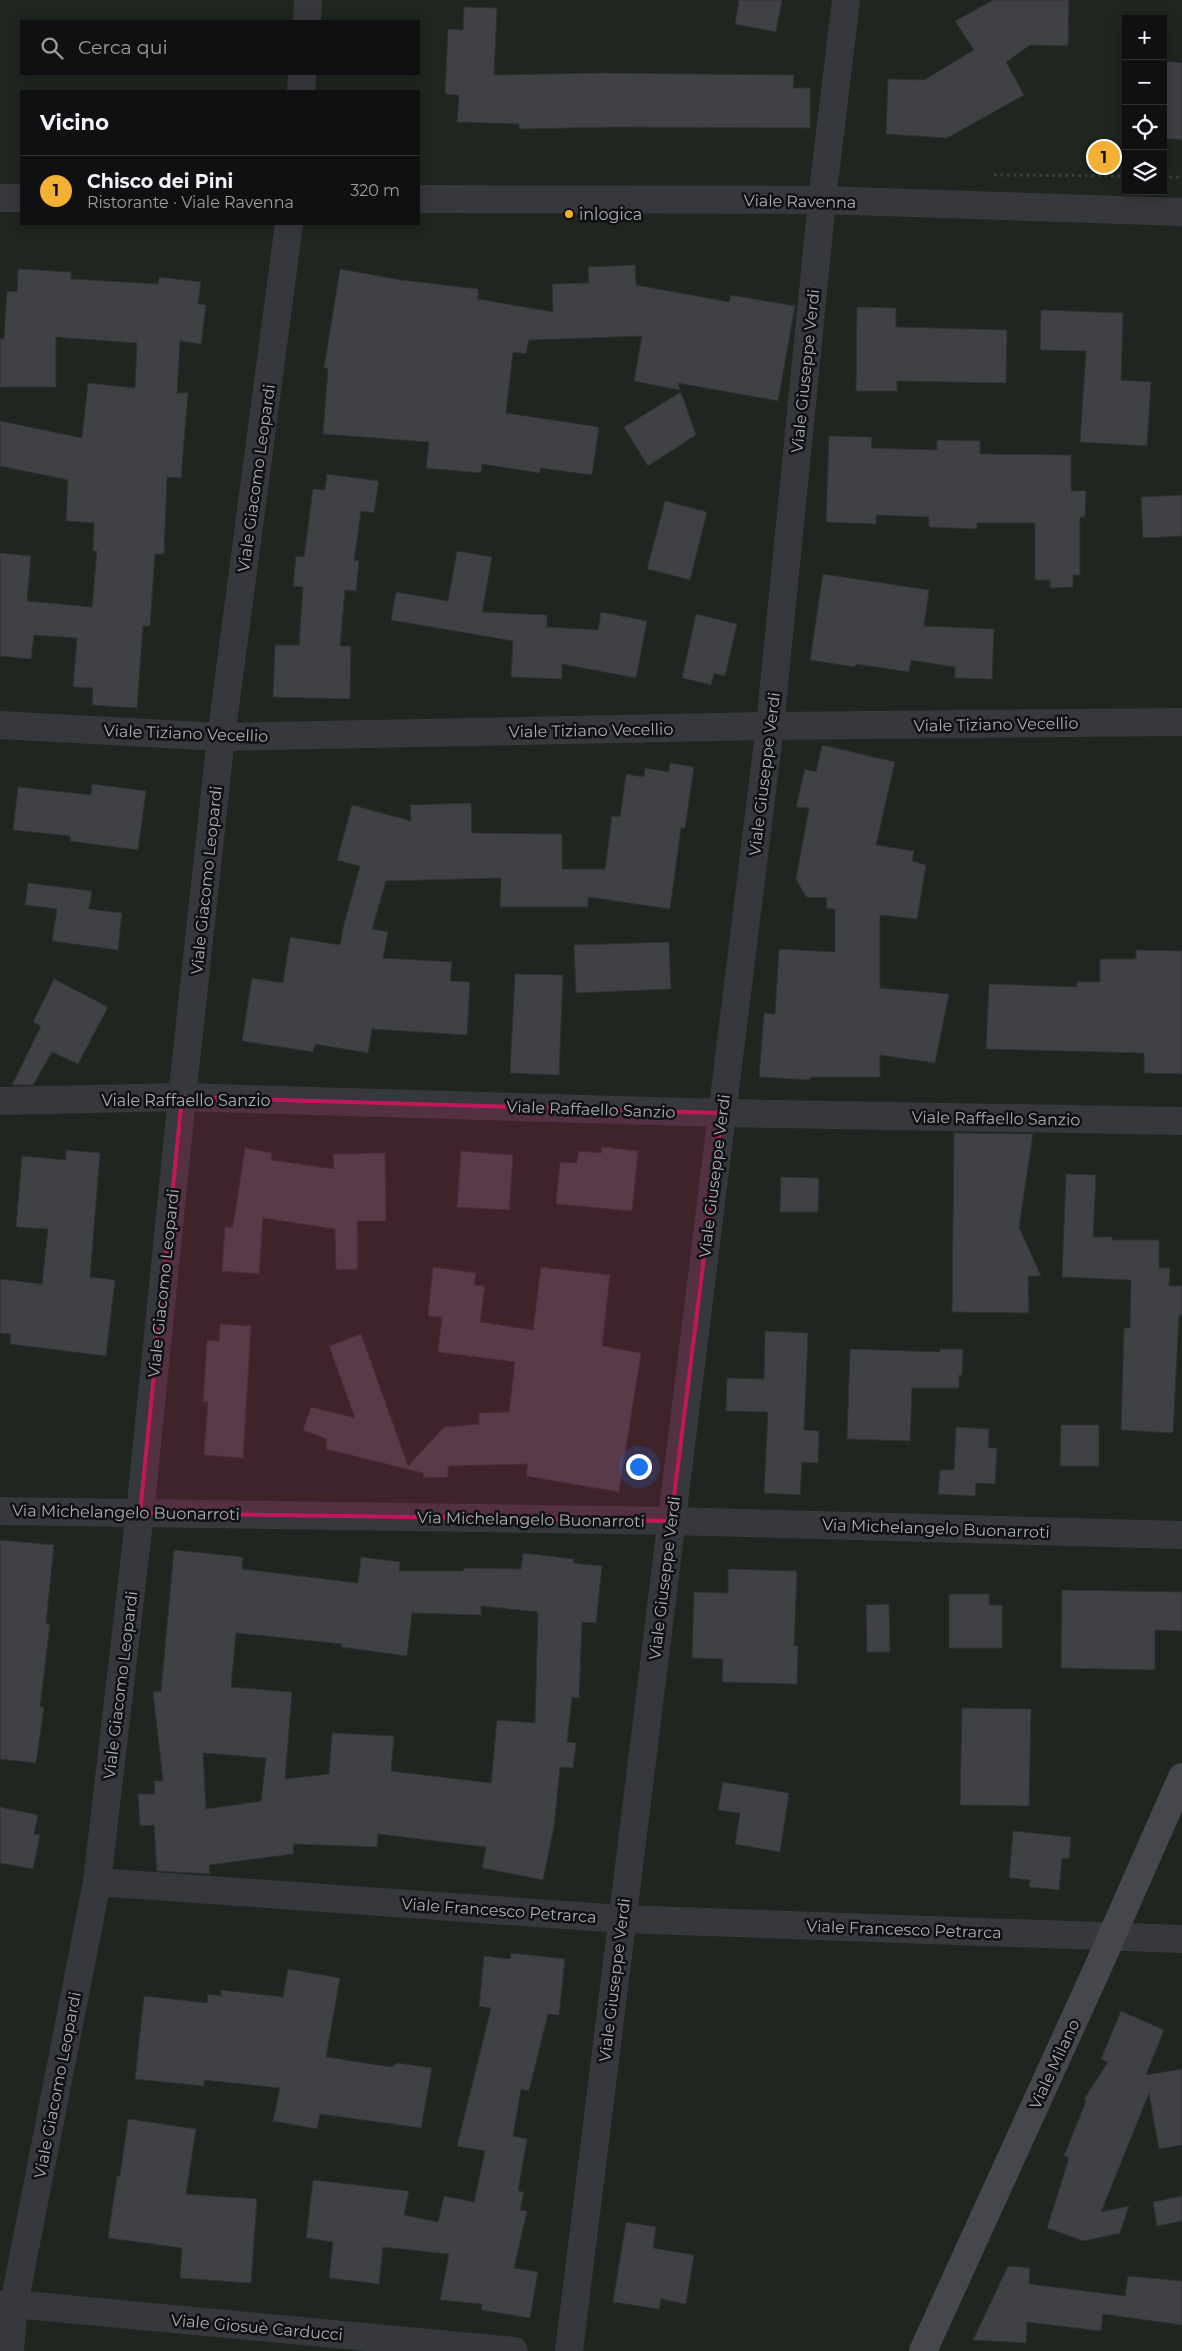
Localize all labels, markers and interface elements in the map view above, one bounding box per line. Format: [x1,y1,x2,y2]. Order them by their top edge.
map controls [1122,15,1167,195]
button: + [1122,15,1167,60]
search box [20,20,420,75]
icon: search [38,34,66,62]
text: Cerca qui [78,36,168,59]
button: − [1122,60,1167,105]
button: locate [1122,105,1167,150]
text: Vicino [40,110,109,135]
pin: 1 [1088,138,1120,176]
button: layers [1122,150,1167,195]
text: Chisco dei Pini [87,170,233,193]
text: 1 [53,181,59,200]
text: 320 m [350,181,400,200]
street label: Viale Ravenna [743,191,857,212]
text: Ristorante · Viale Ravenna [87,193,294,212]
place label: inlogica [579,205,642,224]
marker: inlogica [563,208,575,220]
street label: Viale Giuseppe Verdi [787,288,824,454]
street label: Viale Giacomo Leopardi [234,383,279,573]
street label: Viale Giuseppe Verdi [745,691,784,857]
street label: Viale Tiziano Vecellio [914,714,1078,735]
street label: Viale Tiziano Vecellio [509,720,673,741]
street label: Viale Tiziano Vecellio [103,721,269,746]
street label: Viale Giacomo Leopardi [187,785,226,975]
street label: Viale Raffaello Sanzio [102,1091,271,1110]
street label: Viale Giuseppe Verdi [695,1093,734,1259]
street label: Viale Raffaello Sanzio [506,1097,676,1122]
street label: Viale Raffaello Sanzio [911,1108,1081,1129]
street label: Viale Giacomo Leopardi [144,1188,183,1378]
your location [626,1454,652,1480]
street label: Viale Giuseppe Verdi [645,1495,684,1661]
street label: Via Michelangelo Buonarroti [12,1501,240,1524]
street label: Via Michelangelo Buonarroti [417,1508,645,1531]
street label: Via Michelangelo Buonarroti [822,1515,1050,1542]
street label: Viale Giacomo Leopardi [100,1590,141,1780]
street label: Viale Francesco Petrarca [401,1894,597,1927]
street label: Viale Giuseppe Verdi [595,1897,634,2063]
street label: Viale Francesco Petrarca [806,1917,1002,1942]
street label: Viale Giacomo Leopardi [30,1990,85,2180]
street label: Viale Milano [1025,2016,1084,2112]
street label: Viale Giosuè Carducci [170,2311,344,2344]

